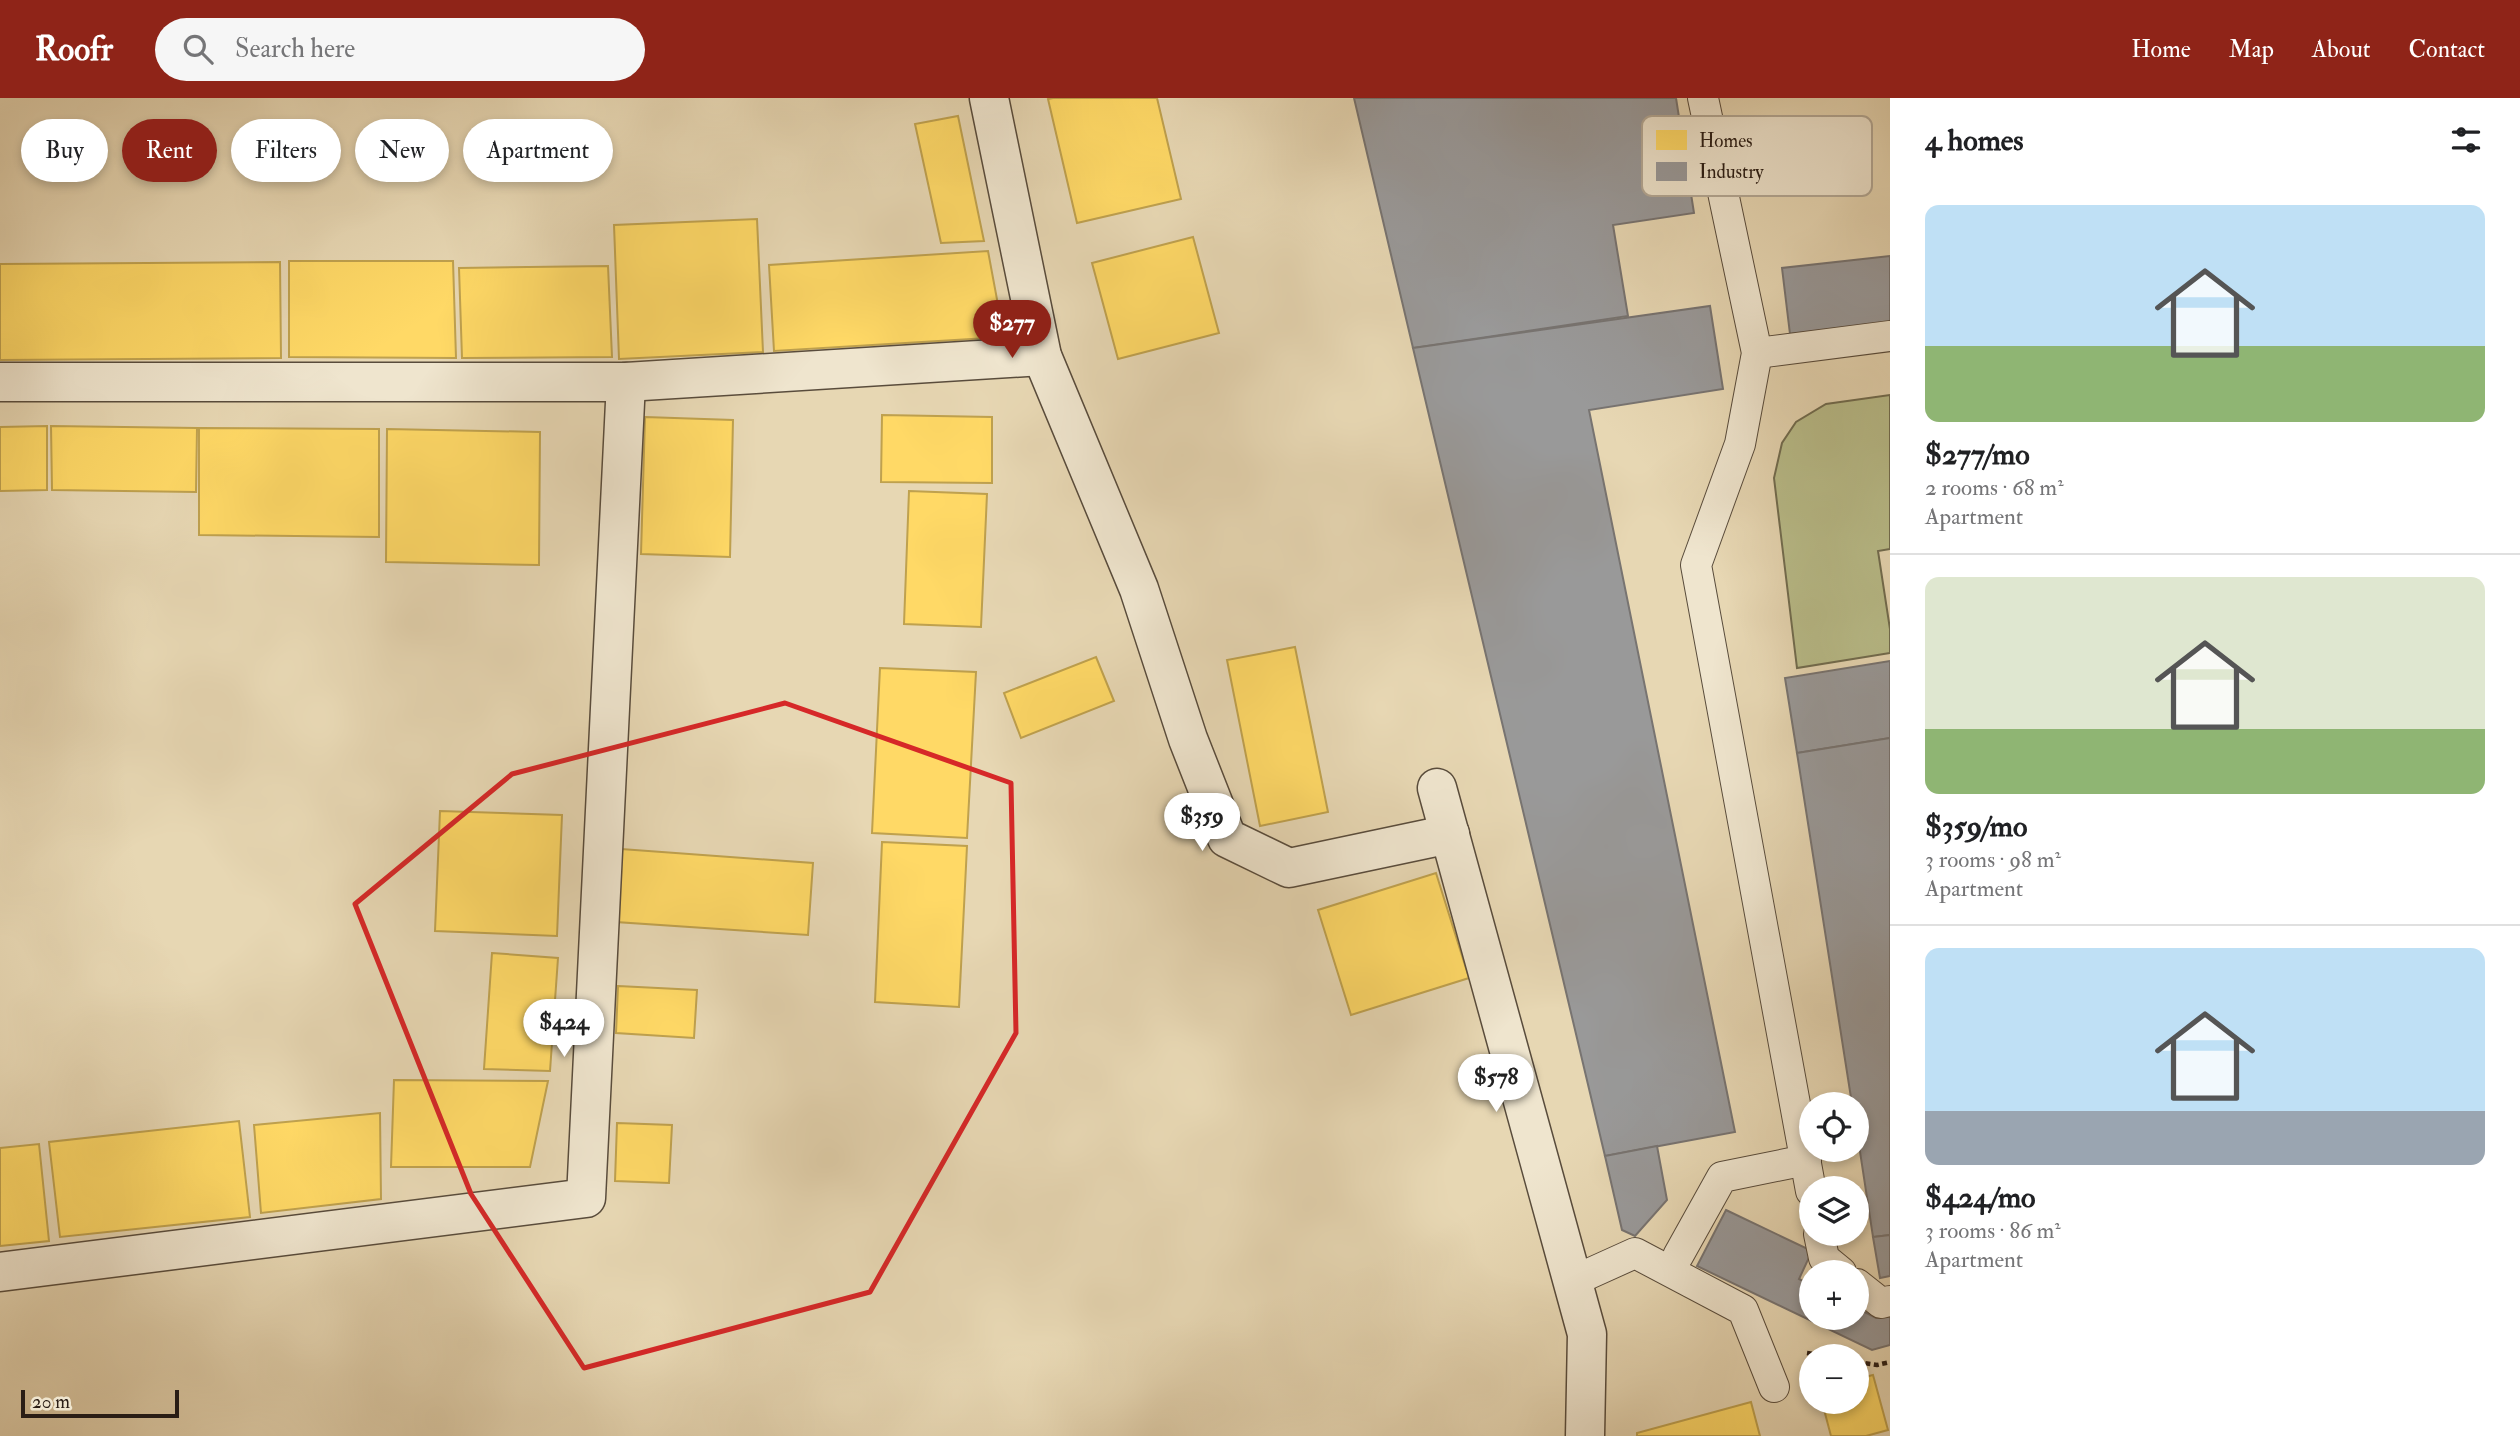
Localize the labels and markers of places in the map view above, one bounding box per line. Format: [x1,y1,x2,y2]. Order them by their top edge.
pin: $277 [971,300,1053,360]
pin: $359 [1161,794,1243,853]
pin: $424 [523,1000,605,1059]
pin: $578 [1455,1054,1537,1114]

